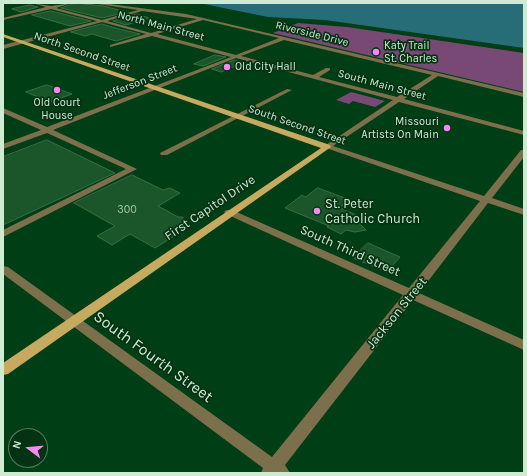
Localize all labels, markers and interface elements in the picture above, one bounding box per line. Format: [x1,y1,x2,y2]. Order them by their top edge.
street label: North Main Street [116,8,206,44]
street label: Riverside Drive [274,19,350,49]
street label: North Second Street [32,29,132,75]
place label: Katy Trail St. Charles [384,39,437,65]
marker: Katy Trail St. Charles [371,47,381,57]
place label: Old City Hall [235,60,296,74]
street label: Jefferson Street [101,62,179,102]
marker: Old City Hall [222,62,232,72]
street label: South Main Street [336,67,428,103]
marker: Old Court House [52,85,62,95]
place label: Old Court House [34,96,80,122]
street label: South Second Street [246,102,348,148]
place label: Missouri Artists On Main [361,115,439,141]
marker: Missouri Artists On Main [442,123,452,133]
street label: First Capitol Drive [162,172,258,244]
place label: St. Peter Catholic Church [325,196,420,227]
house number: 300 [117,203,137,217]
marker: St. Peter Catholic Church [312,206,322,216]
street label: South Third Street [297,222,403,280]
street label: Jackson Street [364,274,430,352]
street label: South Fourth Street [89,307,217,407]
north arrow [8,428,48,468]
text: N [10,439,24,450]

